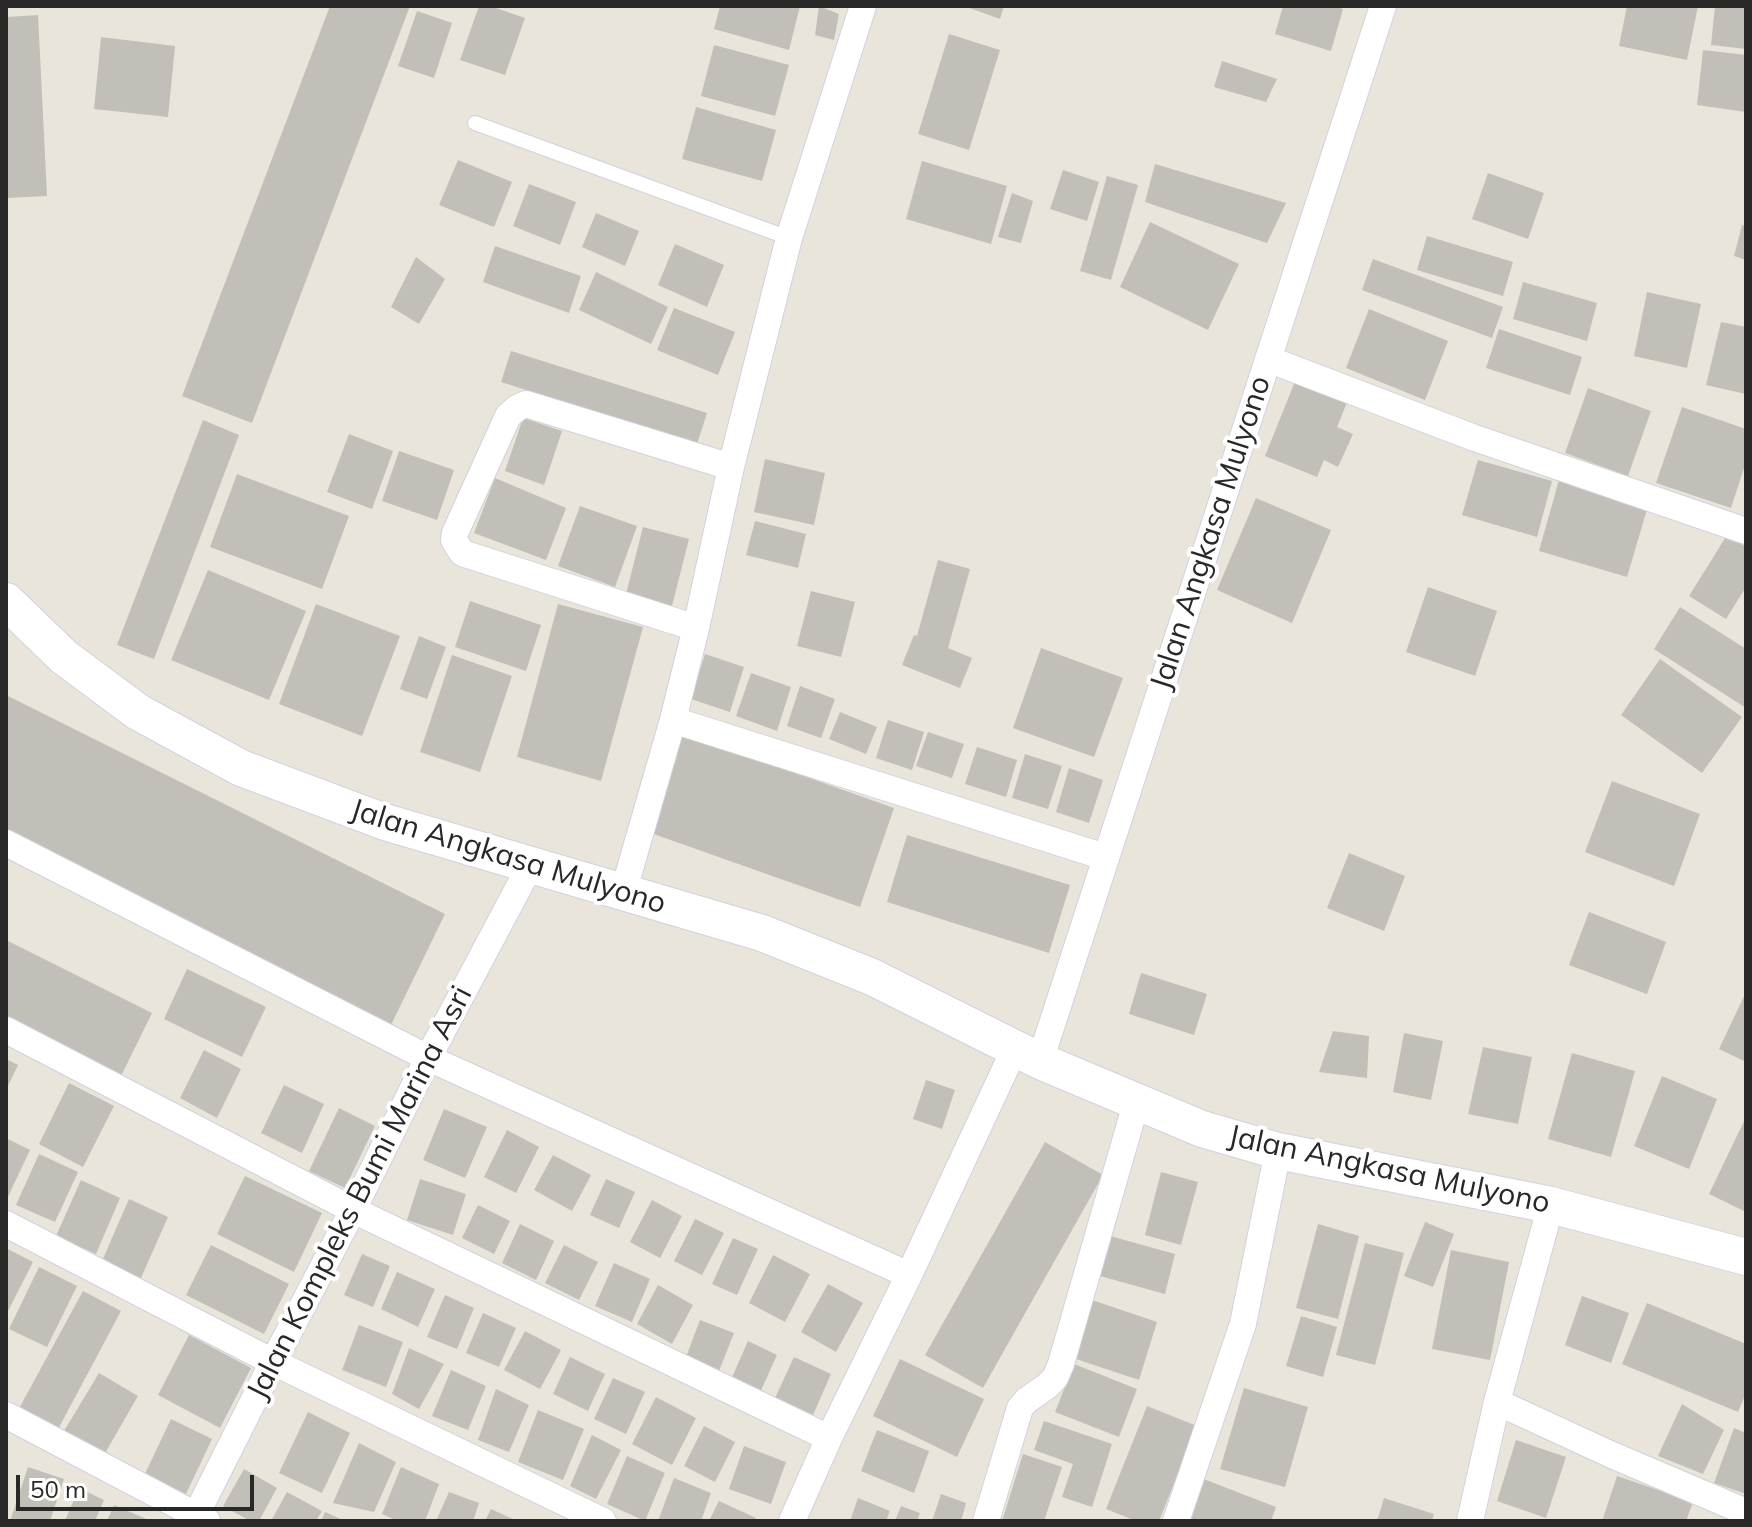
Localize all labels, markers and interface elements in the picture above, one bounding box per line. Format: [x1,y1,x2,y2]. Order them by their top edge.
street label: Jalan Angkasa Mulyono [1143,372,1279,694]
street label: Jalan Angkasa Mulyono [346,792,670,922]
street label: Jalan Kompleks Bumi Marina Asri [240,980,480,1406]
street label: Jalan Angkasa Mulyono [1225,1118,1553,1222]
scale bar [20,1459,258,1509]
text: 50 m [30,1474,86,1504]

